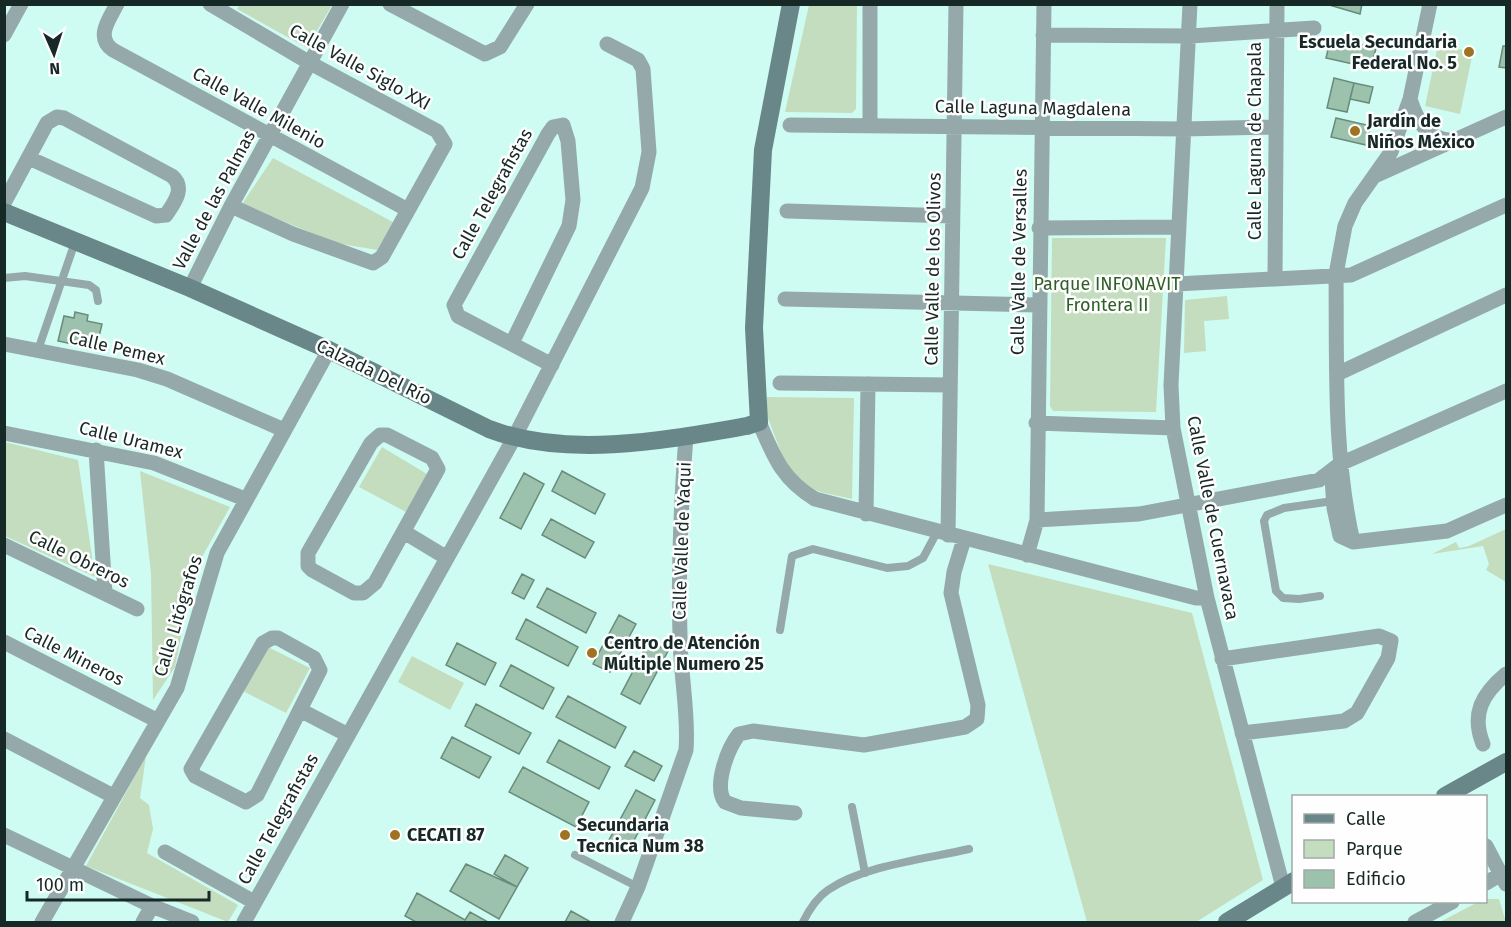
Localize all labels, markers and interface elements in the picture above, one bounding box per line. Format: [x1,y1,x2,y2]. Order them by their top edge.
street label: Calle Valle Siglo XXI [286,19,434,115]
north arrow [24,24,84,84]
place label: Escuela Secundaria Federal No. 5 [1299,31,1457,74]
street label: Calle Laguna de Chapala [1244,42,1266,240]
marker: Escuela Secundaria Federal No. 5 [1462,45,1476,59]
text: N [49,59,61,78]
street label: Calle Valle Milenio [189,62,329,154]
street label: Calle Laguna Magdalena [935,95,1131,121]
place label: Jardín de Niños México [1366,110,1475,153]
marker: Jardín de Niños México [1348,124,1362,138]
street label: Calle Telegrafistas [447,125,537,263]
street label: Valle de las Palmas [168,126,260,274]
street label: Calle Valle de Versalles [1006,169,1032,355]
street label: Calle Valle de los Olivos [920,172,946,366]
park label: Parque INFONAVIT Frontera II [1033,273,1181,316]
street label: Calle Pemex [67,326,168,370]
street label: Calzada Del Río [313,335,435,409]
street label: Calle Valle de Cuernavaca [1182,414,1244,622]
street label: Calle Uramex [77,416,186,464]
street label: Calle Valle de Yaqui [668,461,696,621]
street label: Calle Obreros [25,525,133,593]
street label: Calle Litógrafos [149,553,207,679]
street label: Calle Mineros [20,621,128,691]
place label: Centro de Atención Múltiple Numero 25 [604,632,764,675]
marker: Centro de Atención Múltiple Numero 25 [585,646,599,660]
street label: Calle Telegrafistas [233,750,323,888]
legend [1292,795,1487,903]
text: Calle [1346,808,1386,830]
place label: Secundaria Tecnica Num 38 [577,814,704,857]
place label: CECATI 87 [407,824,485,846]
marker: CECATI 87 [388,828,402,842]
marker: Secundaria Tecnica Num 38 [558,828,572,842]
text: Parque [1346,838,1403,860]
scale bar [27,864,208,902]
text: Edificio [1346,868,1406,890]
text: 100 m [36,874,84,896]

